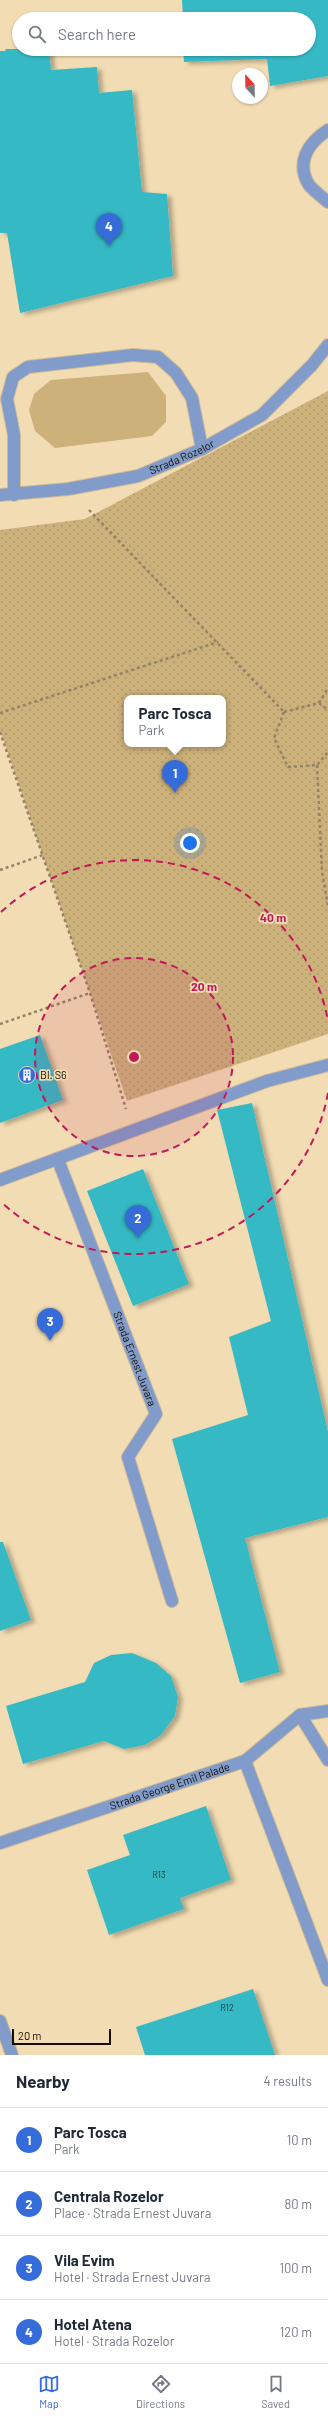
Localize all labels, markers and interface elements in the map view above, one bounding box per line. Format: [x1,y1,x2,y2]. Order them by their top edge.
search box [12,12,316,56]
icon: search [26,23,48,45]
text: Search here [58,25,136,43]
north arrow [232,68,268,104]
pin: 4 [96,213,122,246]
street label: Strada Rozelor [147,436,216,477]
popup [124,695,226,747]
text: Parc Tosca [139,704,211,722]
text: Park [139,722,164,738]
pin: 1 [162,760,188,793]
your location [180,833,200,853]
text: 40 m [260,910,286,924]
text: 20 m [191,979,217,993]
centre of rings [127,1050,141,1064]
building icon: Bl. S6 [17,1065,37,1085]
place label: Bl. S6 [40,1068,67,1081]
pin: 2 [125,1205,151,1238]
pin: 3 [37,1308,63,1341]
street label: Strada Ernest Juvara [111,1309,159,1408]
street label: Strada George Emil Palade [108,1760,231,1812]
house number: R13 [152,1869,166,1880]
house number: R12 [220,2002,234,2013]
scale bar [12,2027,111,2046]
text: 20 m [18,2029,41,2042]
text: Nearby [16,2071,70,2091]
text: 4 results [264,2073,312,2089]
text: Parc Tosca [54,2123,127,2141]
text: 1 [27,2132,31,2148]
text: 10 m [287,2132,312,2148]
text: Park [54,2141,80,2157]
text: Centrala Rozelor [54,2187,164,2205]
text: 2 [25,2196,33,2212]
text: 80 m [285,2196,312,2212]
text: Place · Strada Ernest Juvara [54,2205,211,2221]
text: Vila Evim [54,2251,115,2269]
text: 3 [25,2260,33,2276]
text: 100 m [279,2260,312,2276]
text: Hotel · Strada Ernest Juvara [54,2269,210,2285]
text: Hotel Atena [54,2315,132,2333]
text: 4 [25,2324,33,2340]
text: 120 m [280,2324,312,2340]
text: Hotel · Strada Rozelor [54,2333,174,2349]
tab: Map [38,2373,60,2410]
tab: Directions [136,2373,185,2410]
tab: Saved [261,2373,290,2410]

